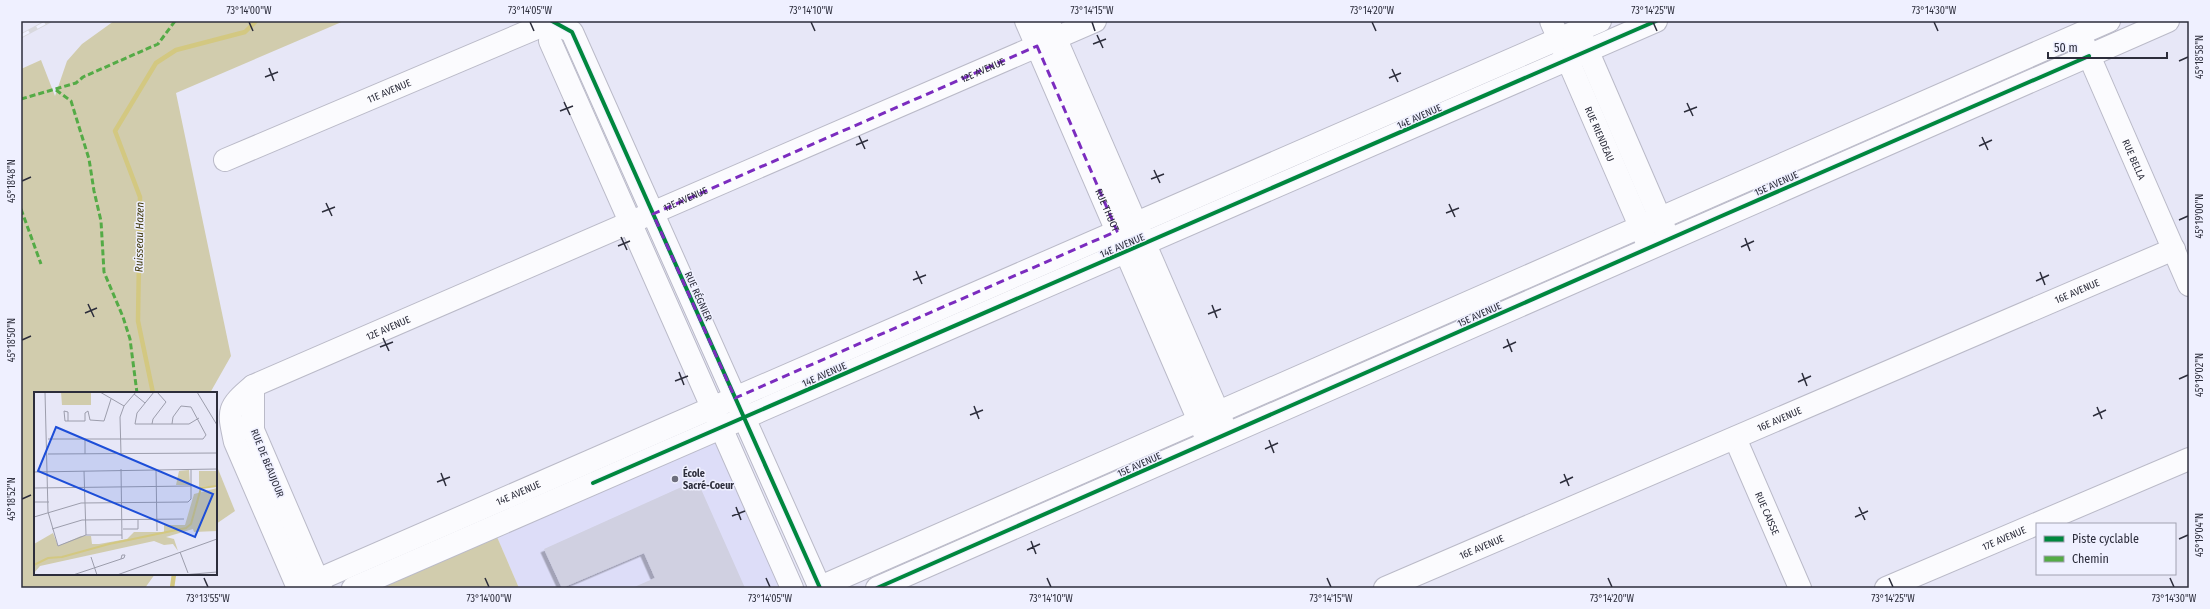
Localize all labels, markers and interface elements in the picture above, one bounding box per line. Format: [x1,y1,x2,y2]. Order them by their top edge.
text: 73°14'00"W [227,5,272,17]
text: 73°14'05"W [508,5,553,17]
text: 73°14'10"W [789,5,833,17]
text: 73°14'15"W [1071,5,1114,17]
text: 73°14'20"W [1350,5,1395,17]
text: 73°14'25"W [1631,5,1675,17]
text: 73°14'30"W [1912,5,1957,17]
scale bar [2048,34,2167,60]
text: 45°18'58"N [2194,35,2206,79]
text: 50 m [2054,41,2078,55]
street label: 12E AVENUE [959,56,1007,86]
street label: 11E AVENUE [366,77,413,106]
street label: 14E AVENUE [1395,102,1444,132]
street label: RUE RIENDEAU [1582,105,1616,164]
street label: RUE BELLA [2119,138,2148,182]
text: 45°18'48"N [6,159,18,203]
street label: 15E AVENUE [1752,169,1801,199]
street label: 12E AVENUE [662,185,710,214]
street label: RUE THUOT [1092,187,1122,234]
text: 45°19'00"N [2194,194,2206,238]
water label: Ruisseau Hazen [132,202,147,272]
street label: 14E AVENUE [1098,231,1147,261]
street label: RUE RÉGNIER [682,269,716,323]
street label: 16E AVENUE [2053,277,2102,307]
street label: 15E AVENUE [1455,300,1504,330]
street label: 12E AVENUE [364,313,413,343]
text: 45°18'50"N [6,318,18,362]
text: 45°19'02"N [2194,353,2206,397]
street label: 14E AVENUE [800,360,849,390]
inset map [34,392,217,575]
street label: 16E AVENUE [1755,405,1804,434]
street label: RUE DE BEAUJOUR [248,427,286,500]
street label: 15E AVENUE [1115,450,1164,480]
place label: École Sacré-Coeur [683,466,734,492]
marker: École Sacré-Coeur [670,474,680,484]
text: 45°18'52"N [6,477,18,521]
street label: 14E AVENUE [494,478,543,508]
street label: RUE CAISSE [1752,490,1781,537]
text: 45°19'04"N [2194,513,2206,557]
legend [2036,523,2176,575]
street label: 17E AVENUE [1980,524,2028,553]
street label: 16E AVENUE [1458,532,1506,562]
text: Piste cyclable [2072,532,2139,546]
text: Chemin [2072,552,2109,566]
text: 73°13'55"W [186,593,230,605]
text: 73°14'00"W [467,593,512,605]
text: 73°14'05"W [748,593,793,605]
text: 73°14'10"W [1029,593,1073,605]
text: 73°14'15"W [1310,593,1353,605]
text: 73°14'20"W [1590,593,1635,605]
text: 73°14'25"W [1871,593,1915,605]
text: 73°14'30"W [2152,593,2197,605]

